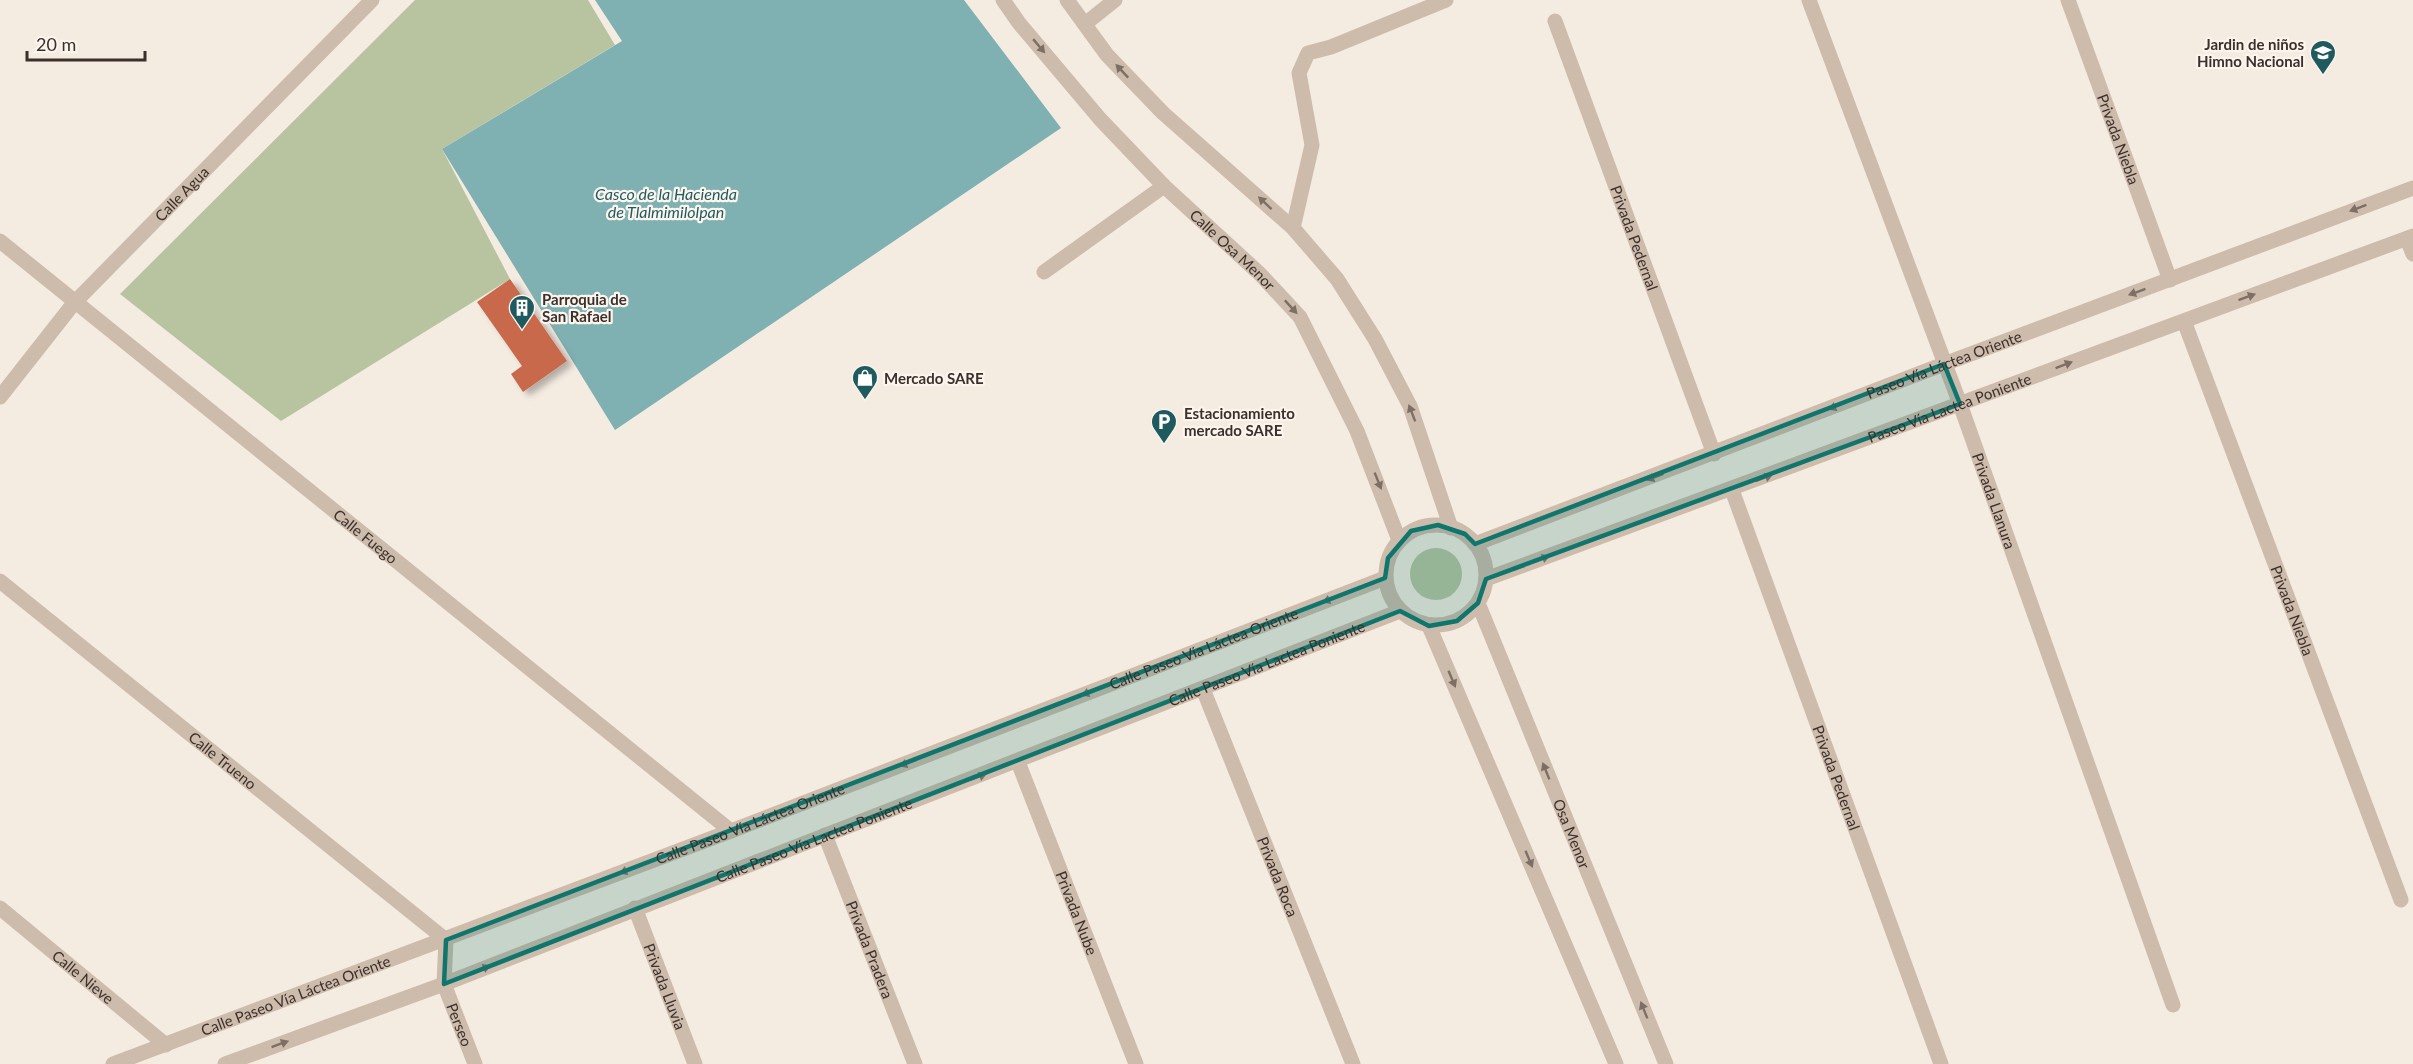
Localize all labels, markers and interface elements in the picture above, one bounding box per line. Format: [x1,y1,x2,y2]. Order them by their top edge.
scale bar [27,24,146,62]
text: 20 m [36,33,76,55]
place label: Jardin de niños Himno Nacional [2197,35,2304,70]
one-way arrow [1032,38,1045,54]
school or university icon: Jardin de niños Himno Nacional [2308,38,2338,76]
one-way arrow [1116,64,1130,78]
street label: Privada Niebla [2094,91,2143,187]
street label: Calle Agua [151,163,212,225]
street label: Privada Pedernal [1607,183,1662,293]
water label: Casco de la Hacienda de Tlalmimilolpan [595,184,737,221]
one-way arrow [1258,196,1273,210]
one-way arrow [2349,204,2367,214]
street label: Calle Osa Menor [1186,206,1280,294]
one-way arrow [2127,287,2145,297]
place label: Parroquia de San Rafael [542,290,627,325]
one-way arrow [2238,292,2256,302]
building icon: Parroquia de San Rafael [507,293,537,331]
one-way arrow [1284,299,1297,314]
street label: Paseo Vía Láctea Oriente [1864,327,2024,402]
one-way arrow [2056,360,2074,370]
shop icon: Mercado SARE [850,363,880,401]
place label: Mercado SARE [884,369,984,387]
street label: Paseo Vía Lactea Poniente [1865,369,2034,446]
one-way arrow [1827,401,1845,411]
one-way arrow [1407,403,1417,421]
place label: Estacionamiento mercado SARE [1184,404,1295,439]
parking icon: Estacionamiento mercado SARE [1149,407,1179,445]
street label: Privada Llanura [1969,450,2020,551]
one-way arrow [1373,472,1383,490]
one-way arrow [1646,472,1664,482]
one-way arrow [1755,473,1773,482]
street label: Calle Fuego [330,505,401,567]
one-way arrow [1532,554,1550,564]
street label: Privada Niebla [2267,563,2318,658]
one-way arrow [1322,595,1340,604]
street label: Calle Paseo Vía Láctea Oriente [1106,604,1300,693]
street label: Calle Paseo Vía Lactea Poniente [1166,617,1367,709]
one-way arrow [1447,671,1457,689]
one-way arrow [1081,688,1099,698]
street label: Privada Pedernal [1809,723,1864,833]
street label: Calle Trueno [185,728,260,793]
one-way arrow [899,758,917,768]
one-way arrow [1541,762,1550,780]
one-way arrow [969,772,987,782]
street label: Calle Paseo Vía Láctea Oriente [653,779,847,868]
street label: Calle Paseo Vía Lactea Poniente [713,793,914,886]
street label: Osa Menor [1550,796,1594,872]
street label: Privada Roca [1254,834,1302,919]
one-way arrow [1524,850,1534,868]
one-way arrow [619,866,637,876]
street label: Privada Nube [1052,868,1102,958]
street label: Privada Pradera [843,898,897,1001]
street label: Privada Lluvia [640,941,690,1032]
street label: Calle Nieve [49,946,118,1007]
street label: Calle Paseo Vía Láctea Oriente [198,951,393,1039]
one-way arrow [474,963,492,973]
street label: Perseo [443,1000,476,1049]
one-way arrow [1639,1001,1648,1019]
one-way arrow [271,1038,289,1048]

